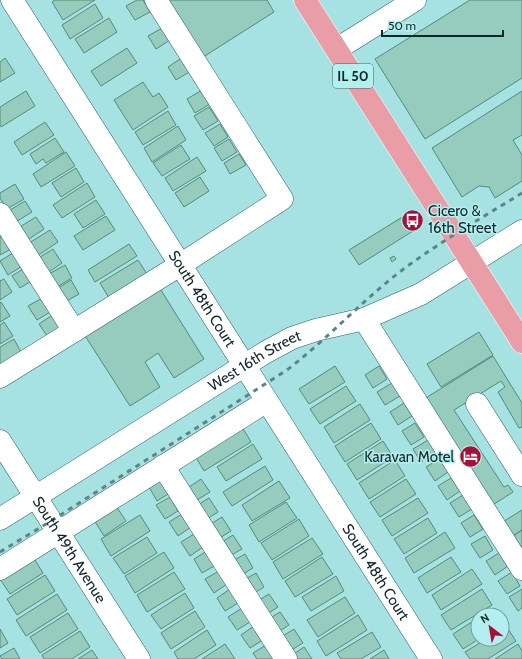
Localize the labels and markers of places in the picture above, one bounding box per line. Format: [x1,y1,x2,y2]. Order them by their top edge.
place label: Cicero & 16th Street [428,202,497,237]
bus stop icon: Cicero & 16th Street [400,207,426,233]
hotel icon: Karavan Motel [457,444,483,470]
place label: Karavan Motel [364,448,454,466]

